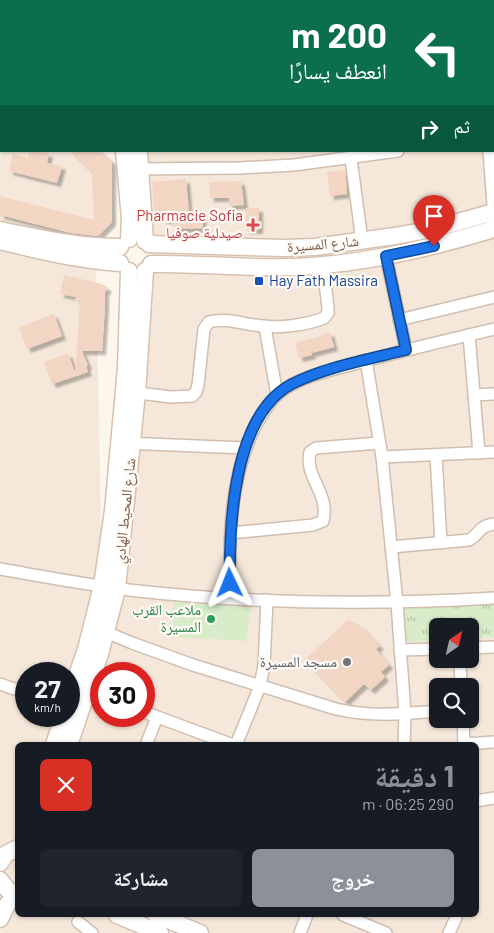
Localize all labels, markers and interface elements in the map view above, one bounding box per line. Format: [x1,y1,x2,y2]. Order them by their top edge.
text: 200 m [291,13,387,55]
icon: left [405,20,470,85]
text: انعطف يسارًا [289,57,387,83]
text: ثم [453,114,470,137]
icon: right [415,115,443,143]
pin [413,195,455,246]
icon: arrive [420,202,448,230]
place label: Pharmacie Sofia صيدلية صوفيا [136,206,243,242]
marker: Pharmacie Sofia صيدلية صوفيا [247,219,259,231]
street label: شارع المسيرة [286,231,360,257]
place label: Hay Fath Massira [269,271,378,289]
marker: Hay Fath Massira [253,275,265,287]
street label: شارع المحيط الهادي [110,457,142,565]
position arrow [203,556,255,608]
place label: ملاعب القرب المسيرة [132,600,201,636]
marker: ملاعب القرب المسيرة [205,613,217,625]
north arrow [429,618,479,668]
map controls [429,618,479,728]
place label: مسجد المسيرة [260,652,337,671]
marker: مسجد المسيرة [341,656,353,668]
speed limit sign: 30 [90,662,155,727]
text: 27 [34,673,61,703]
button: search [429,678,479,728]
text: km/h [34,700,61,714]
text: 1 دقيقة [374,757,454,793]
button: close [40,759,92,811]
text: 290 m · 06:25 [362,794,454,813]
button: مشاركة [40,849,242,907]
button: خروج [252,849,454,907]

